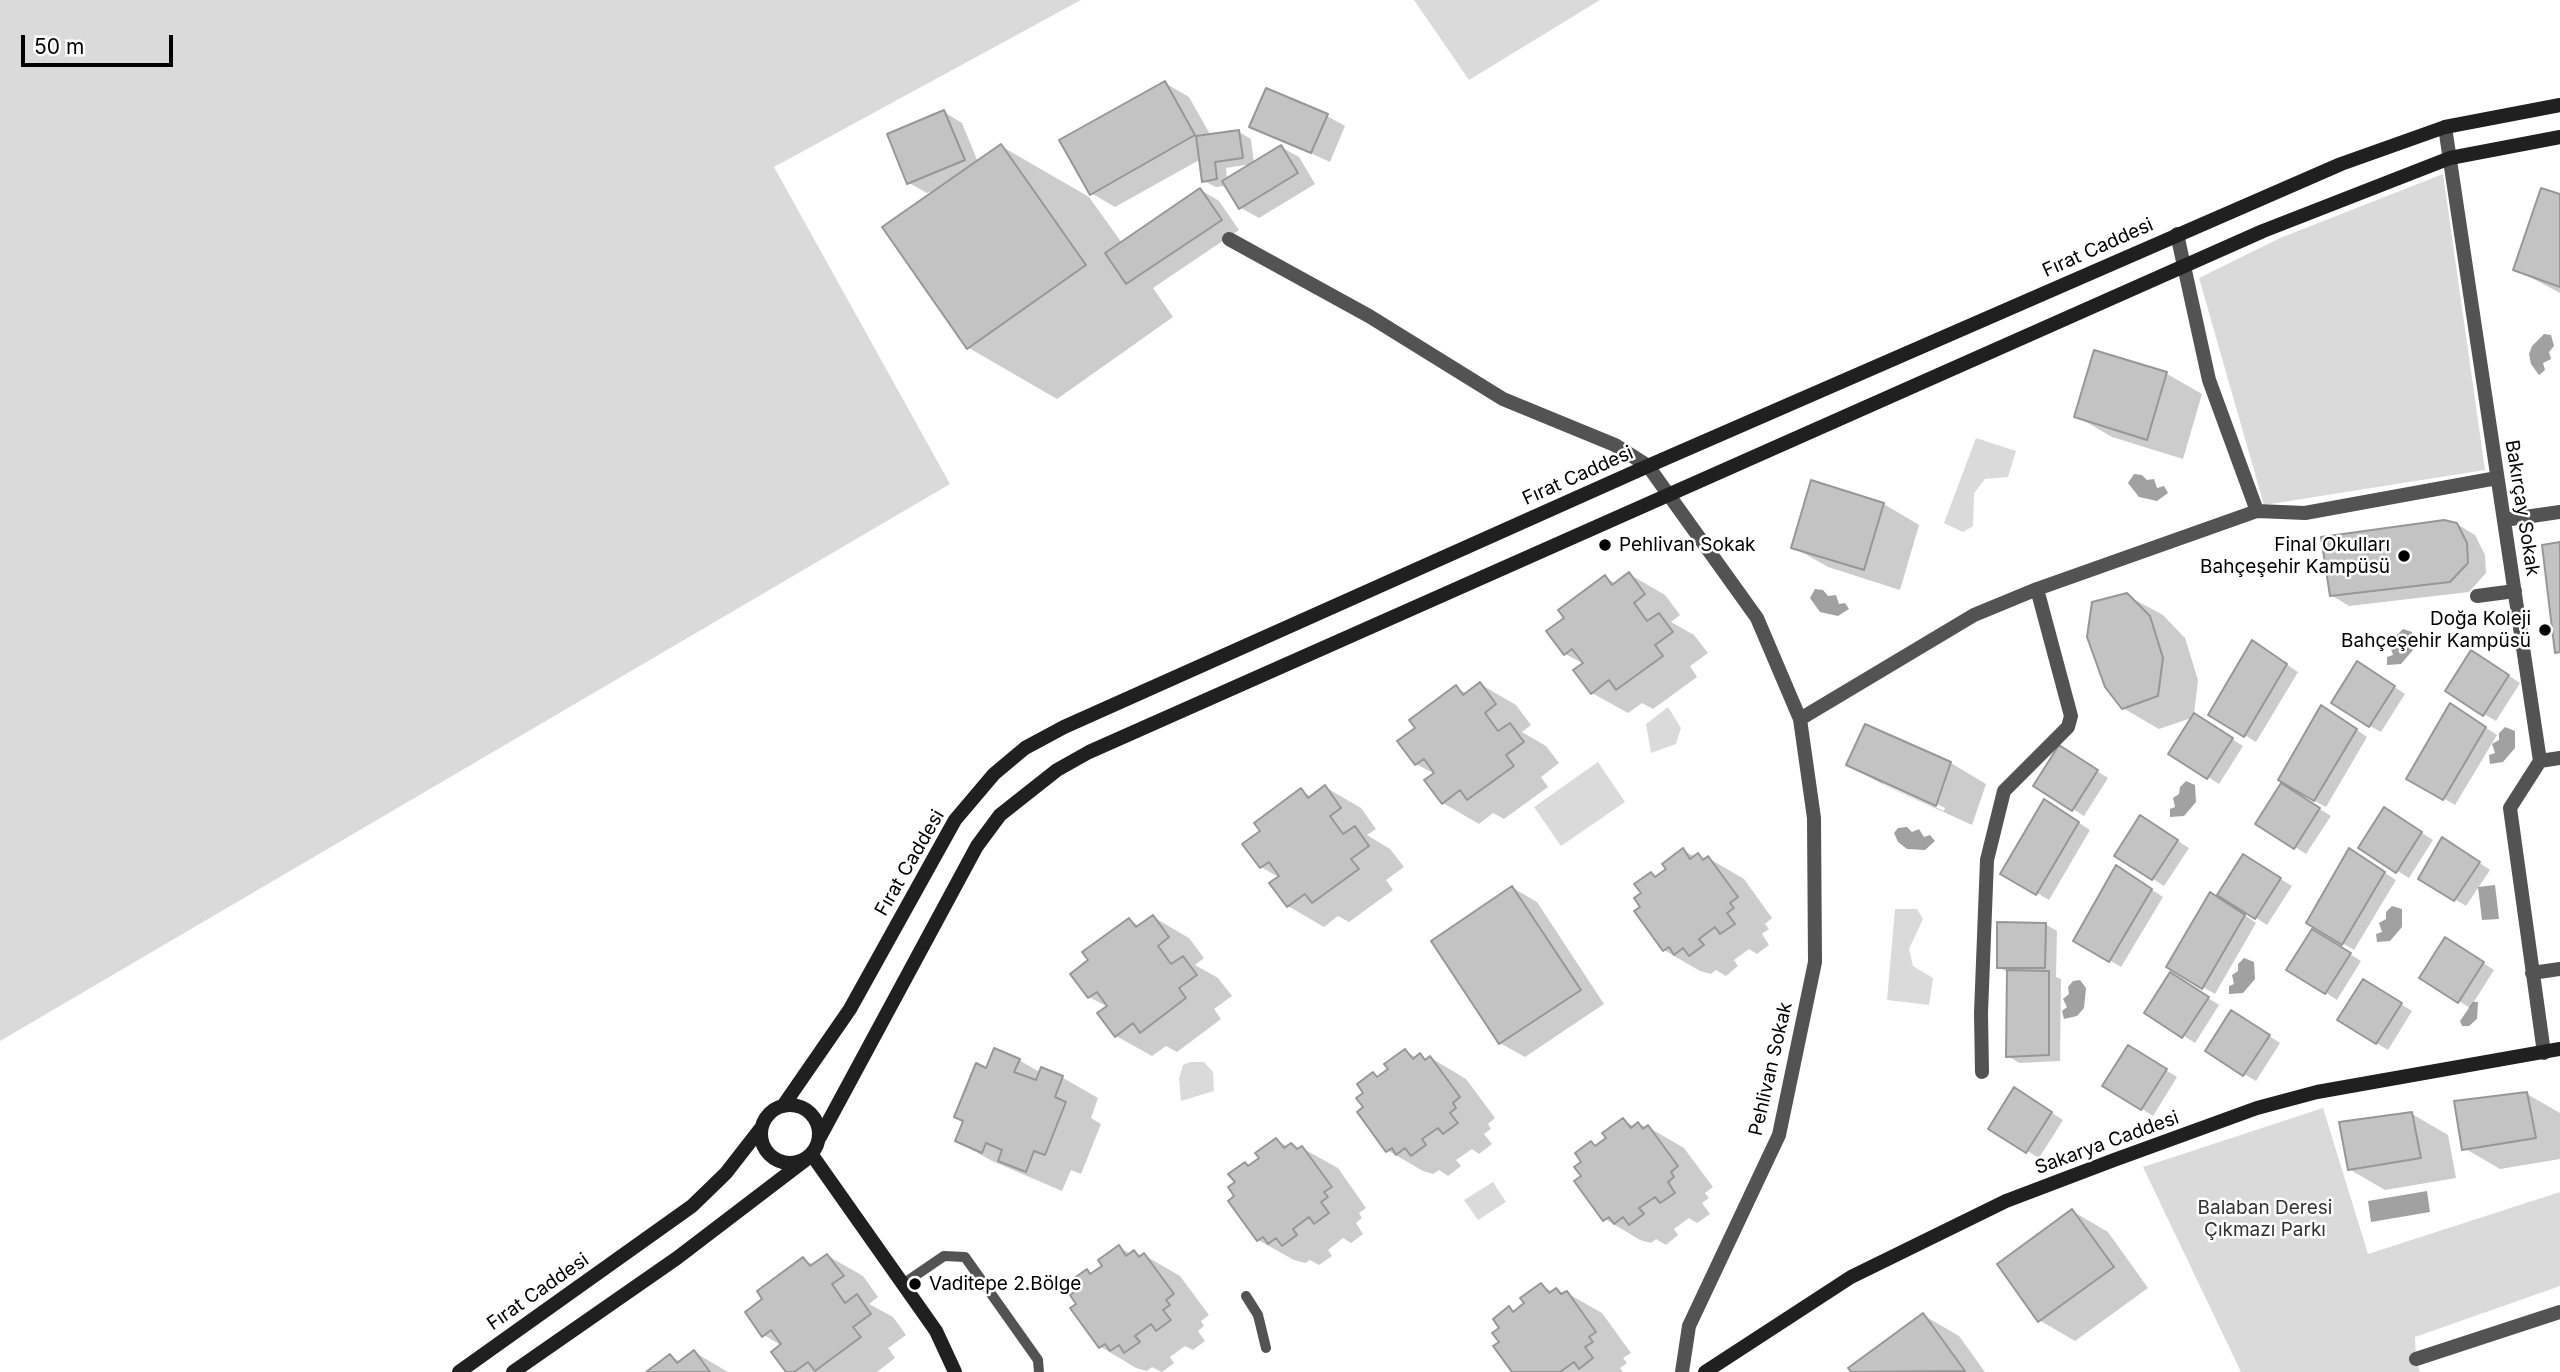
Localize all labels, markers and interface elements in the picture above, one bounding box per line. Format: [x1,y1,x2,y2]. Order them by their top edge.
scale bar [24,21,177,65]
text: 50 m [34,34,84,59]
street label: Fırat Caddesi [2039,213,2157,283]
street label: Bakırçay Sokak [2500,438,2544,578]
street label: Fırat Caddesi [1519,441,1637,511]
place label: Pehlivan Sokak [1619,534,1755,556]
place label: Final Okulları Bahçeşehir Kampüsü [2200,534,2390,578]
marker: Pehlivan Sokak [1597,537,1613,553]
marker: Final Okulları Bahçeşehir Kampüsü [2396,548,2412,564]
place label: Doğa Koleji Bahçeşehir Kampüsü [2341,608,2531,652]
marker: Doğa Koleji Bahçeşehir Kampüsü [2537,622,2553,638]
street label: Fırat Caddesi [870,806,950,920]
street label: Pehlivan Sokak [1745,1000,1797,1138]
street label: Sakarya Caddesi [2032,1106,2182,1180]
park label: Balaban Deresi Çıkmazı Parkı [2198,1197,2332,1241]
street label: Fırat Caddesi [483,1249,593,1335]
place label: Vaditepe 2.Bölge [929,1273,1081,1295]
marker: Vaditepe 2.Bölge [907,1276,923,1292]

